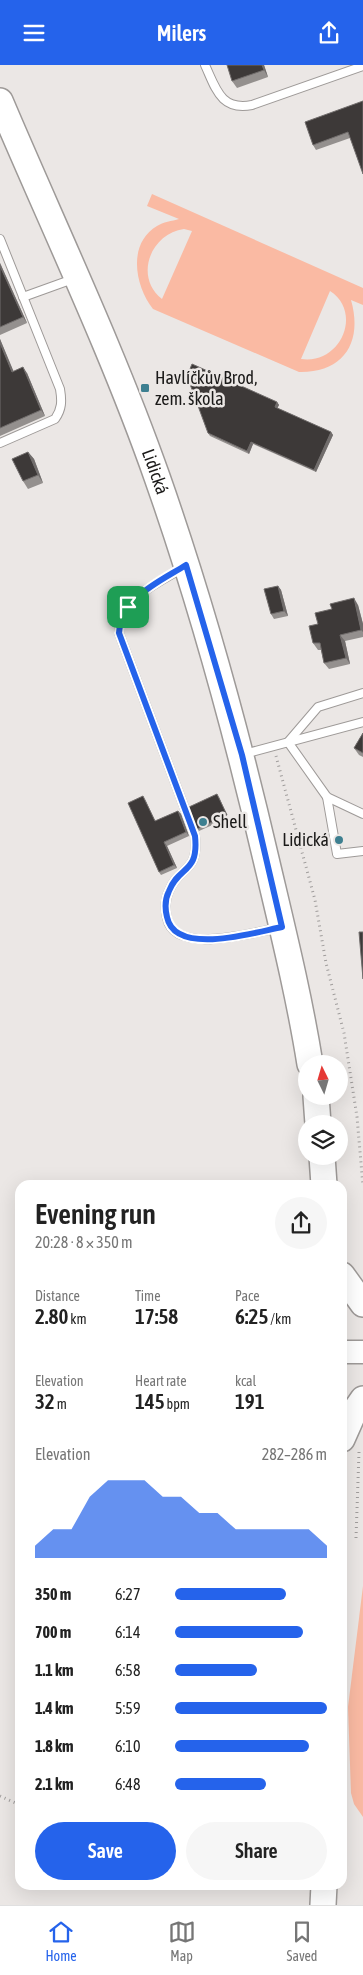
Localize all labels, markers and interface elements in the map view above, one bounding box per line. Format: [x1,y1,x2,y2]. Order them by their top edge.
icon: menu [20,19,48,47]
icon: share [315,19,343,47]
text: Milers [157,20,206,46]
place label: Havlíčkův Brod, zem. škola [155,367,257,409]
marker: Havlíčkův Brod, zem. škola [139,382,151,394]
street label: Lidická [138,446,173,497]
pin [107,586,149,628]
icon: arrive [114,593,142,621]
place label: Shell [213,811,247,832]
marker: Shell [197,816,209,828]
place label: Lidická [282,829,329,850]
marker: Lidická [333,834,345,846]
north arrow [298,1055,348,1105]
map controls [298,1055,348,1165]
button: layers [298,1115,348,1165]
button: share [275,1197,327,1249]
text: Evening run [35,1198,156,1230]
text: 20:28 · 8 × 350 m [35,1233,133,1251]
text: Distance [35,1288,80,1304]
text: Time [135,1288,161,1304]
text: Pace [235,1288,260,1304]
text: 2.80 [35,1304,68,1328]
text: 17:58 [135,1304,178,1328]
text: 6:25 [235,1304,268,1328]
text: km [68,1311,87,1327]
text: /km [268,1311,291,1327]
text: Elevation [35,1373,84,1389]
text: Heart rate [135,1373,187,1389]
text: kcal [235,1373,256,1389]
text: 32 [35,1389,55,1413]
text: 145 [135,1389,165,1413]
text: 191 [235,1389,265,1413]
text: m [55,1396,67,1412]
text: bpm [165,1396,190,1412]
text: Elevation [35,1445,90,1463]
text: 282–286 m [262,1445,327,1463]
text: 350 m [35,1585,71,1603]
text: 6:27 [115,1585,140,1603]
text: 700 m [35,1623,71,1641]
text: 6:14 [115,1623,140,1641]
text: 1.1 km [35,1661,74,1679]
text: 6:58 [115,1661,140,1679]
text: 1.4 km [35,1699,74,1717]
text: 5:59 [115,1699,140,1717]
text: 1.8 km [35,1737,74,1755]
text: 6:10 [115,1737,140,1755]
text: 2.1 km [35,1775,74,1793]
text: 6:48 [115,1775,140,1793]
button: Save [35,1822,176,1880]
button: Share [186,1822,327,1880]
tab: Home [45,1918,77,1964]
tab: Map [168,1918,196,1964]
tab: Saved [287,1918,317,1964]

